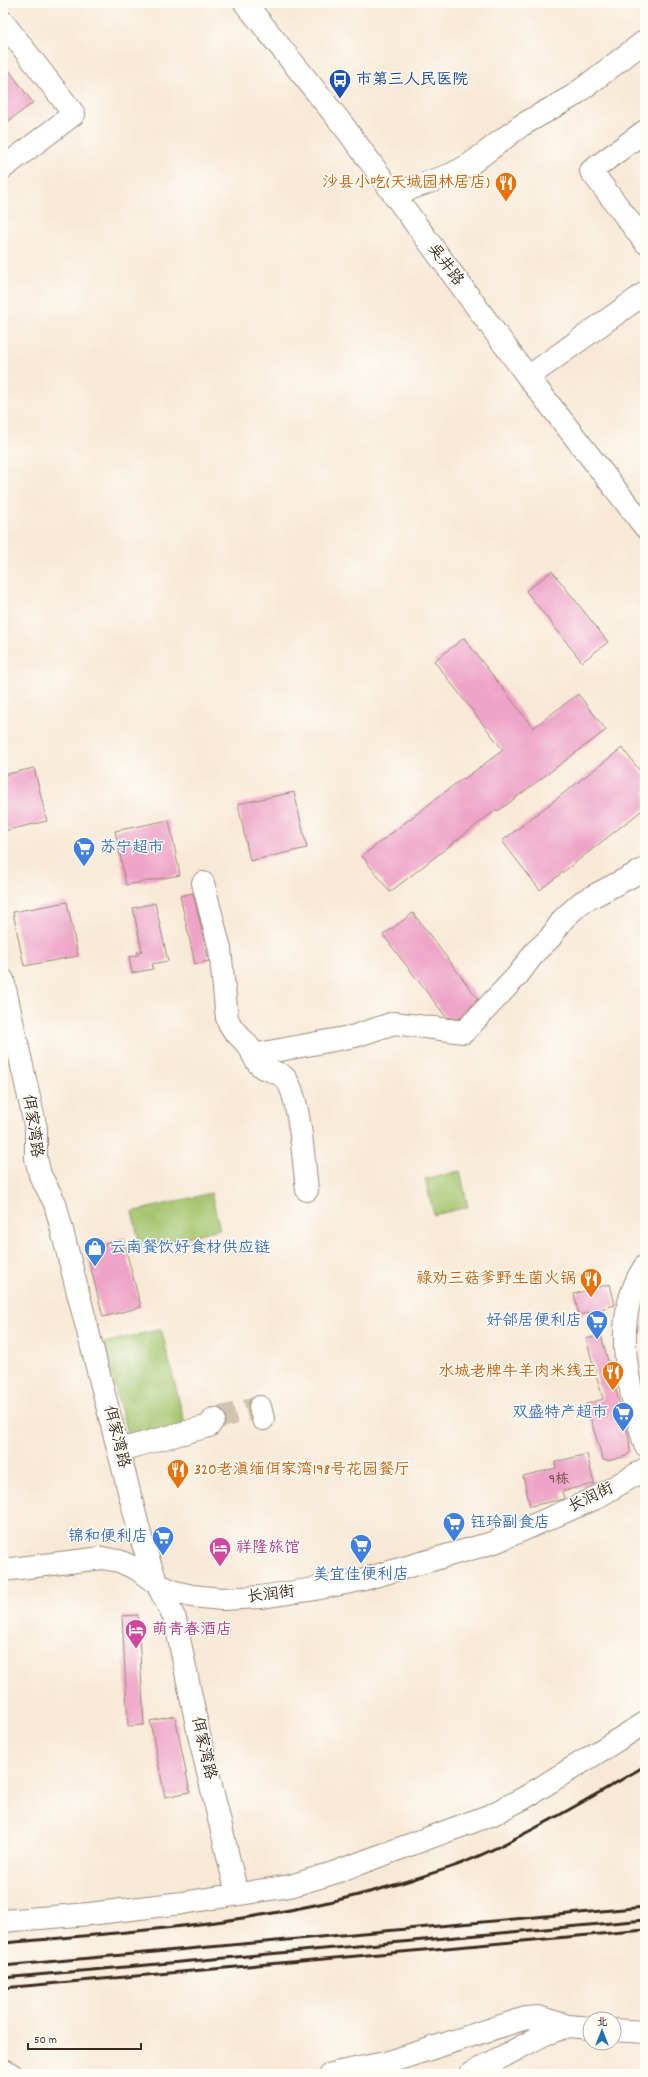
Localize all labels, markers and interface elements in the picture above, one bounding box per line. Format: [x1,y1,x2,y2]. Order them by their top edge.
bus stop icon: 市第三人民医院 [327,67,353,100]
place label: 市第三人民医院 [356,69,468,92]
restaurant icon: 沙县小吃(天城园林居店) [493,170,519,203]
place label: 沙县小吃(天城园林居店) [322,172,490,195]
street label: 吴井路 [421,239,469,291]
supermarket icon: 苏宁超市 [71,835,97,868]
place label: 苏宁超市 [100,837,164,860]
street label: 佴家湾路 [16,1093,48,1159]
shop icon: 云南餐饮好食材供应链 [82,1235,108,1268]
place label: 云南餐饮好食材供应链 [110,1237,270,1260]
restaurant icon: 禄劝三菇爹野生菌火锅 [578,1266,604,1299]
place label: 禄劝三菇爹野生菌火锅 [416,1268,576,1291]
supermarket icon: 好邻居便利店 [584,1308,610,1341]
place label: 好邻居便利店 [486,1310,582,1333]
restaurant icon: 水城老牌牛羊肉米线王 [600,1359,626,1392]
place label: 水城老牌牛羊肉米线王 [438,1361,598,1384]
supermarket icon: 双盛特产超市 [610,1400,636,1433]
place label: 双盛特产超市 [512,1402,608,1425]
street label: 佴家湾路 [97,1403,135,1471]
restaurant icon: 320老滇缅佴家湾198号花园餐厅 [165,1457,191,1490]
place label: 320老滇缅佴家湾198号花园餐厅 [194,1459,410,1482]
house number: 9栋 [549,1470,569,1490]
street label: 长润街 [564,1477,618,1519]
supermarket icon: 钰玲副食店 [441,1510,467,1543]
place label: 钰玲副食店 [470,1512,550,1535]
supermarket icon: 锦和便利店 [150,1524,176,1557]
place label: 锦和便利店 [68,1526,148,1549]
supermarket icon: 美宜佳便利店 [348,1532,374,1565]
hotel icon: 祥隆旅馆 [207,1535,233,1568]
place label: 祥隆旅馆 [236,1537,300,1560]
place label: 美宜佳便利店 [313,1564,409,1587]
street label: 长润街 [246,1581,296,1609]
hotel icon: 萌青春酒店 [123,1617,149,1650]
place label: 萌青春酒店 [152,1619,232,1642]
street label: 佴家湾路 [185,1714,221,1782]
north arrow [582,2011,622,2051]
text: 北 [597,2015,608,2031]
scale bar [28,2025,141,2051]
text: 50 m [34,2032,57,2049]

